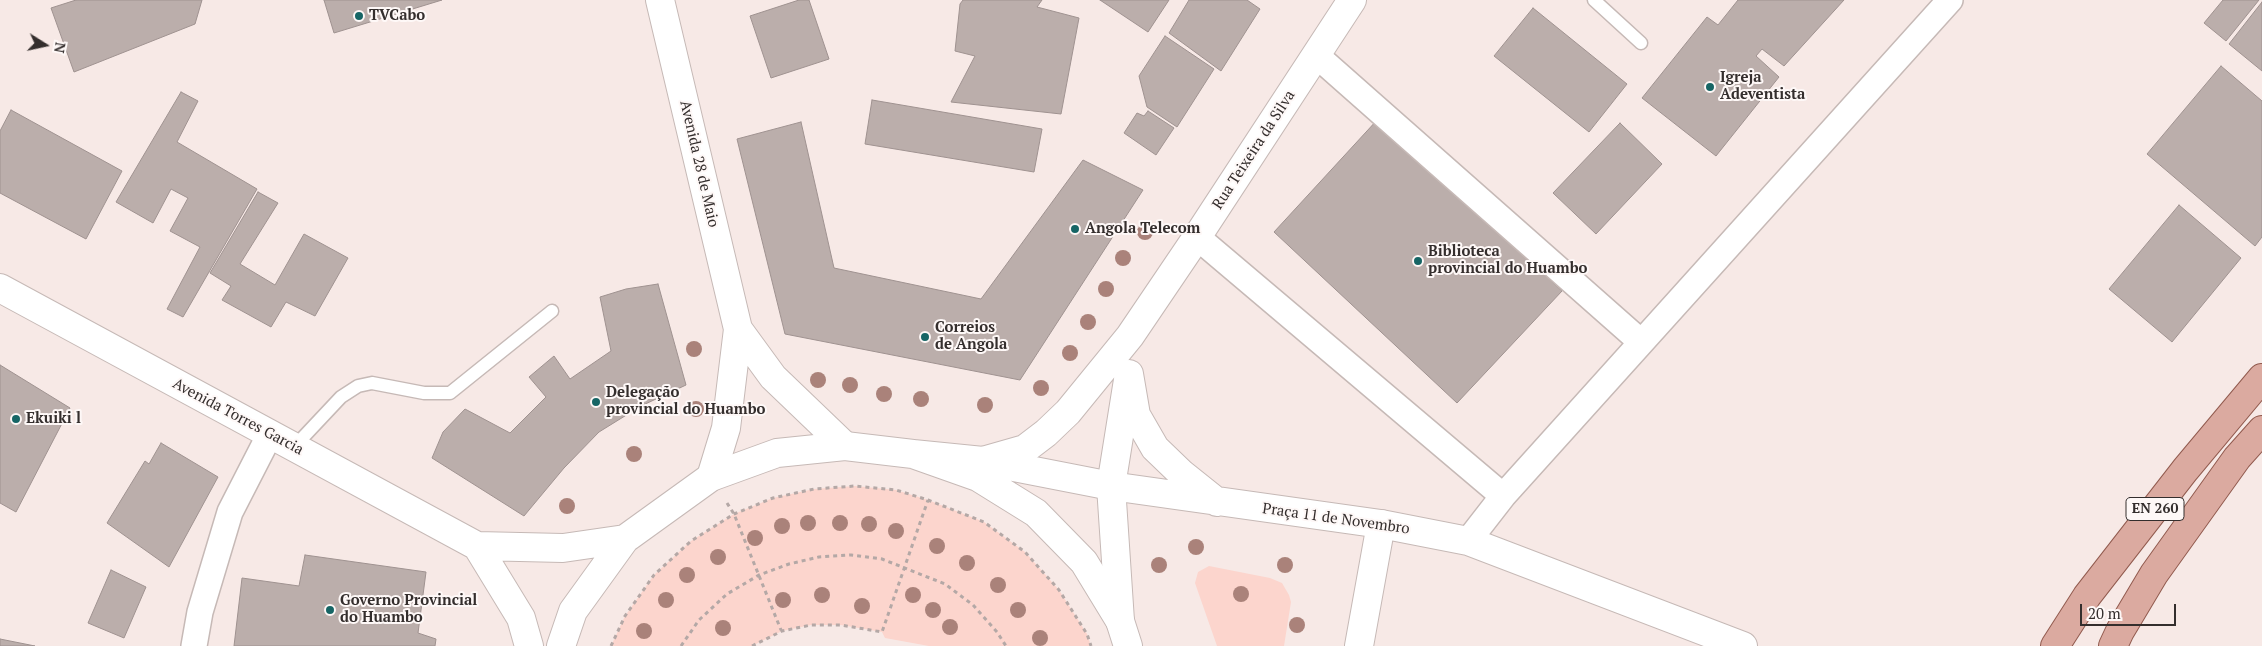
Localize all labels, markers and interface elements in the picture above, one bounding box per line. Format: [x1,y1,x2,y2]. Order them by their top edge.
place label: TVCabo [369,7,425,25]
marker: TVCabo [353,10,365,22]
north arrow [20,20,70,70]
text: N [50,41,71,55]
place label: Igreja Adeventista [1720,69,1805,104]
marker: Igreja Adeventista [1704,81,1716,93]
street label: Rua Teixeira da Silva [1209,87,1299,213]
street label: Avenida 28 de Maio [676,99,722,229]
place label: Angola Telecom [1085,220,1200,238]
marker: Angola Telecom [1069,223,1081,235]
place label: Biblioteca provincial do Huambo [1428,243,1587,278]
marker: Biblioteca provincial do Huambo [1412,255,1424,267]
place label: Correios de Angola [935,319,1007,354]
marker: Correios de Angola [919,331,931,343]
street label: Avenida Torres Garcia [170,375,306,459]
place label: Delegação provincial do Huambo [606,384,765,419]
marker: Delegação provincial do Huambo [590,396,602,408]
place label: Ekuiki l [26,410,81,428]
marker: Ekuiki l [10,413,22,425]
road number: EN 260 [2126,498,2184,520]
street label: Praça 11 de Novembro [1261,500,1411,538]
place label: Governo Provincial do Huambo [340,592,477,627]
scale bar [2082,594,2178,626]
text: 20 m [2088,603,2121,623]
marker: Governo Provincial do Huambo [324,604,336,616]

